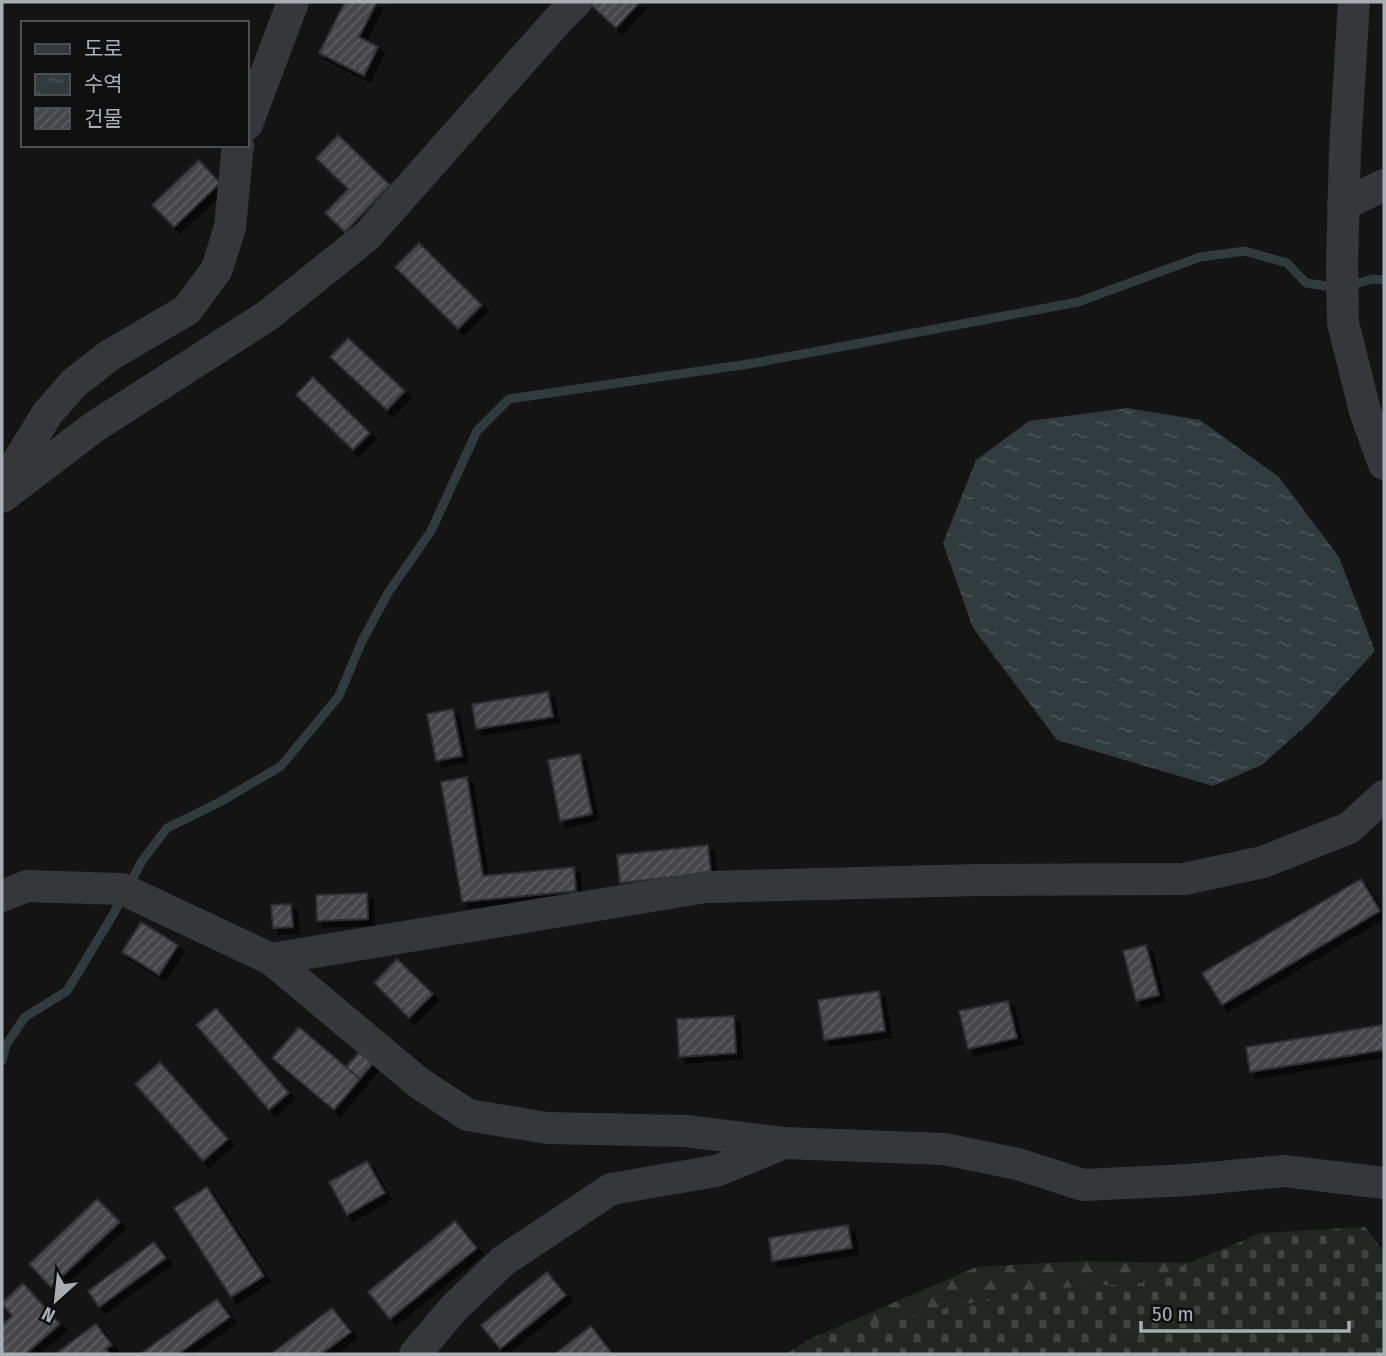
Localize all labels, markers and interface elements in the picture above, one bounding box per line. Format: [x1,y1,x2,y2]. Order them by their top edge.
legend [21,21,248,147]
text: 도로 [84,36,123,62]
text: 수역 [84,71,123,97]
text: 건물 [84,106,123,132]
north arrow [21,1265,91,1335]
scale bar [1141,1290,1349,1334]
text: 50 m [1152,1301,1194,1327]
text: N [38,1302,59,1328]

